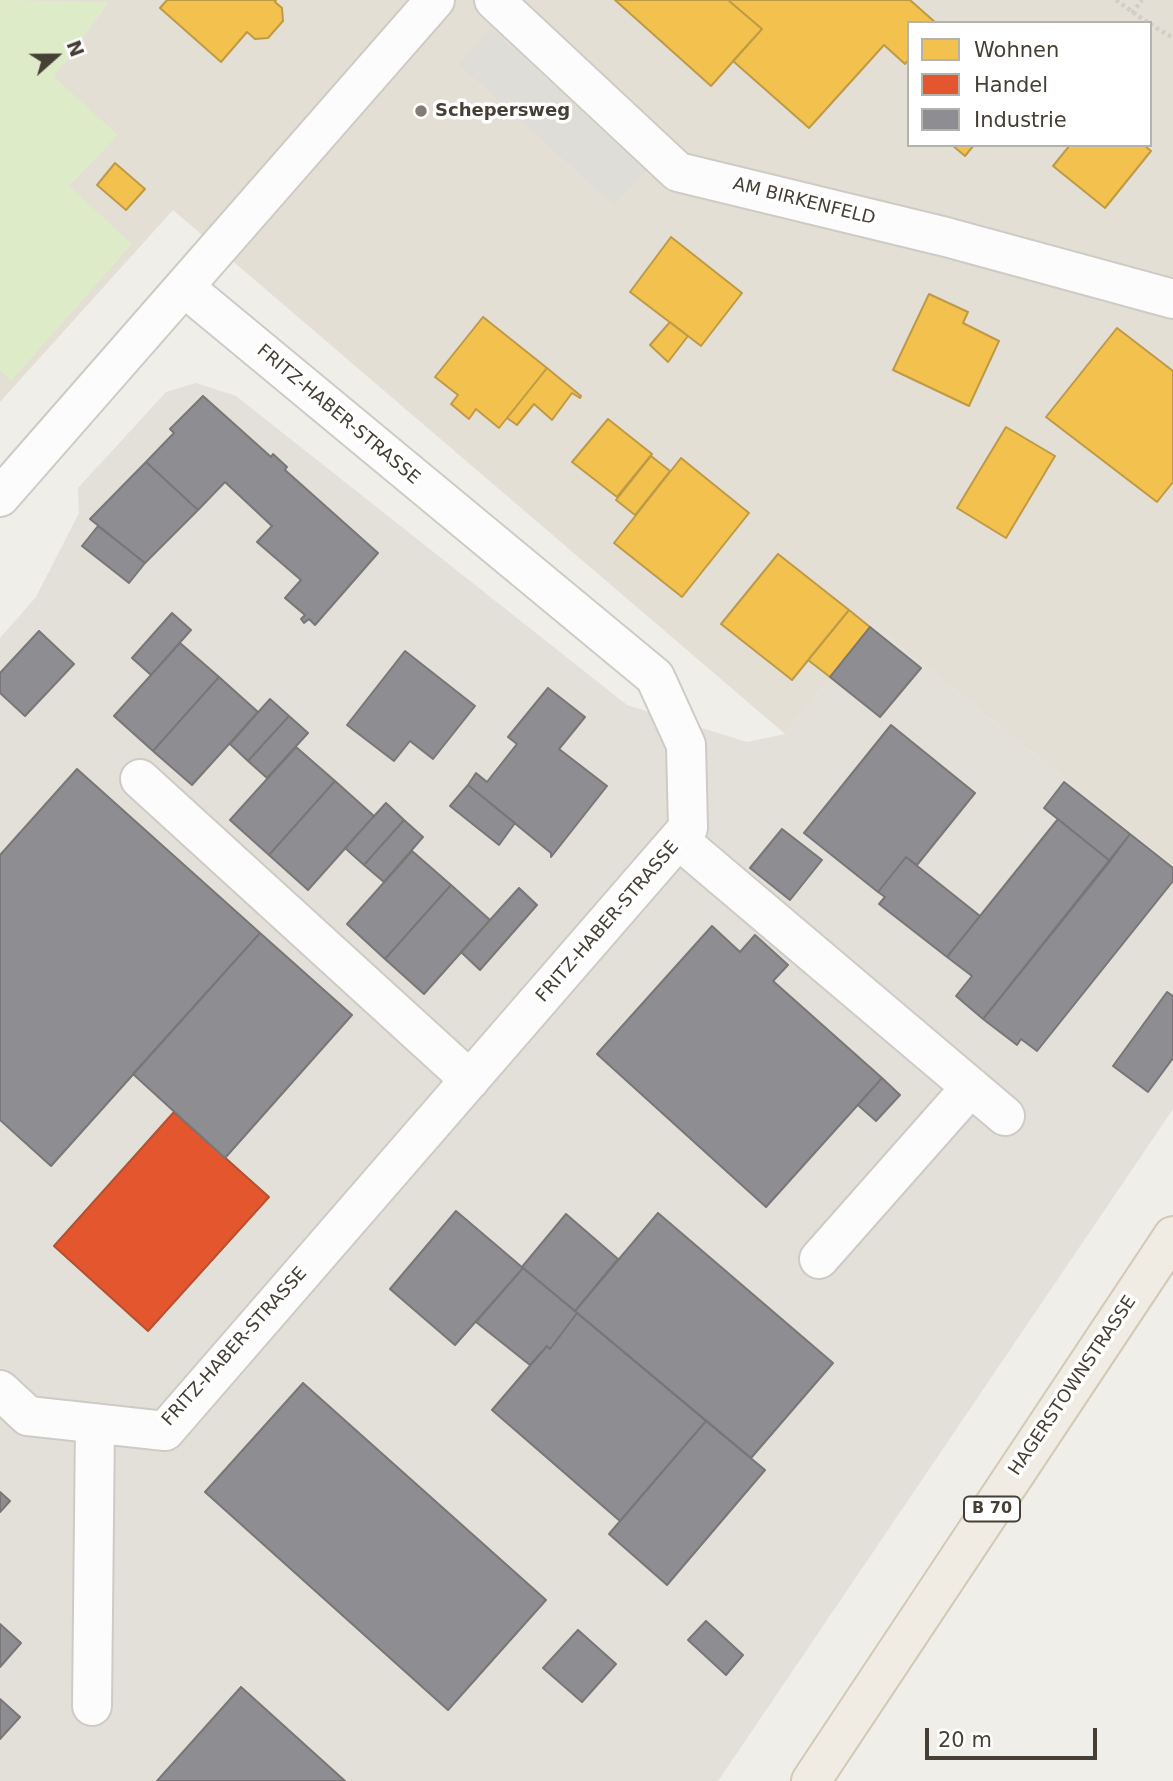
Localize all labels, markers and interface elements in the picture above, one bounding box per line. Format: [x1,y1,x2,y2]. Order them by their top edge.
north arrow [21,21,91,91]
legend [907,21,1152,147]
text: N [62,37,89,60]
text: Wohnen [974,38,1059,62]
text: Handel [974,73,1048,97]
place label: Schepersweg [435,100,570,122]
marker: Schepersweg [413,103,429,119]
text: Industrie [974,108,1067,132]
street label: AM BIRKENFELD [731,174,877,230]
street label: FRITZ-HABER-STRASSE [252,340,424,490]
street label: FRITZ-HABER-STRASSE [532,837,684,1007]
street label: FRITZ-HABER-STRASSE [158,1263,312,1431]
street label: HAGERSTOWNSTRASSE [1005,1292,1141,1480]
road number: B 70 [964,1497,1020,1522]
scale bar [928,1714,1100,1758]
text: 20 m [938,1728,992,1752]

